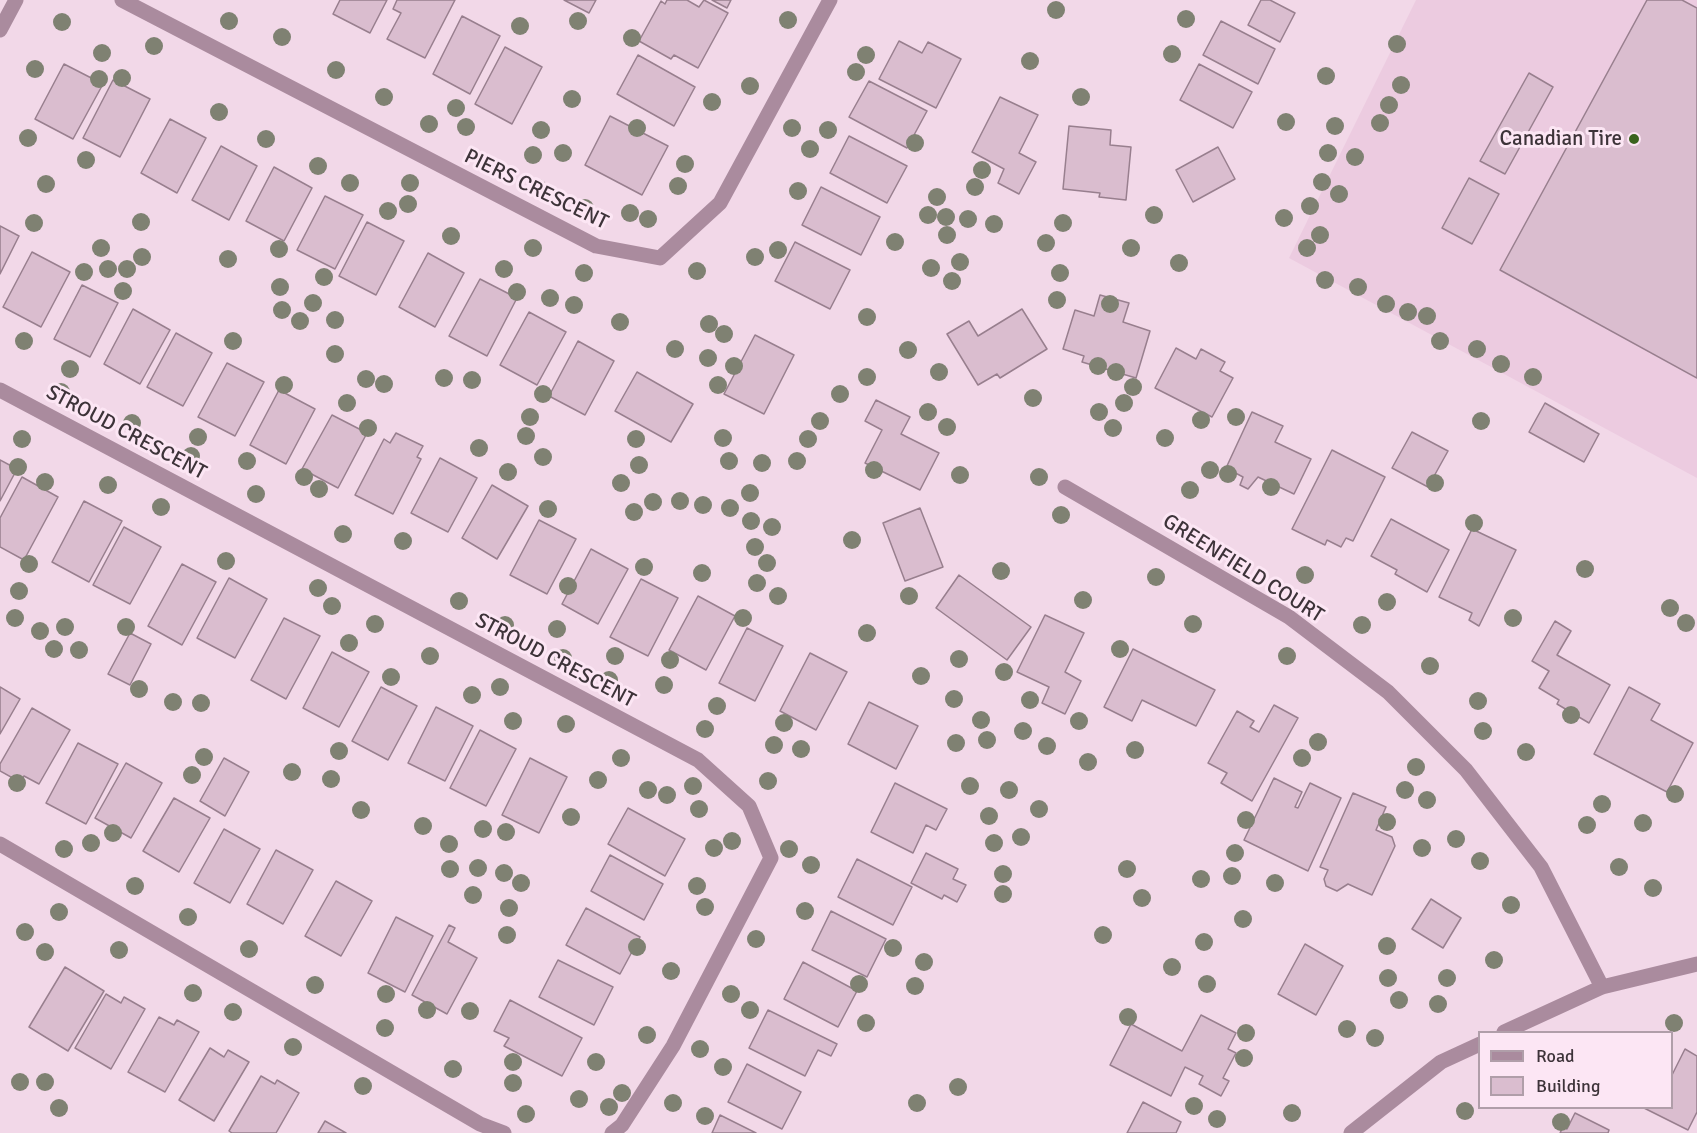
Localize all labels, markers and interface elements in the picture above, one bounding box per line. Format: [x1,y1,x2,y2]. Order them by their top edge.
place label: Canadian Tire [1499,126,1622,152]
marker: Canadian Tire [1627,132,1641,146]
street label: PIERS CRESCENT [460,144,612,236]
street label: STROUD CRESCENT [42,380,210,486]
street label: GREENFIELD COURT [1158,509,1328,629]
street label: STROUD CRESCENT [471,608,639,714]
legend [1478,1031,1673,1109]
text: Road [1536,1045,1575,1067]
text: Building [1536,1075,1600,1097]

